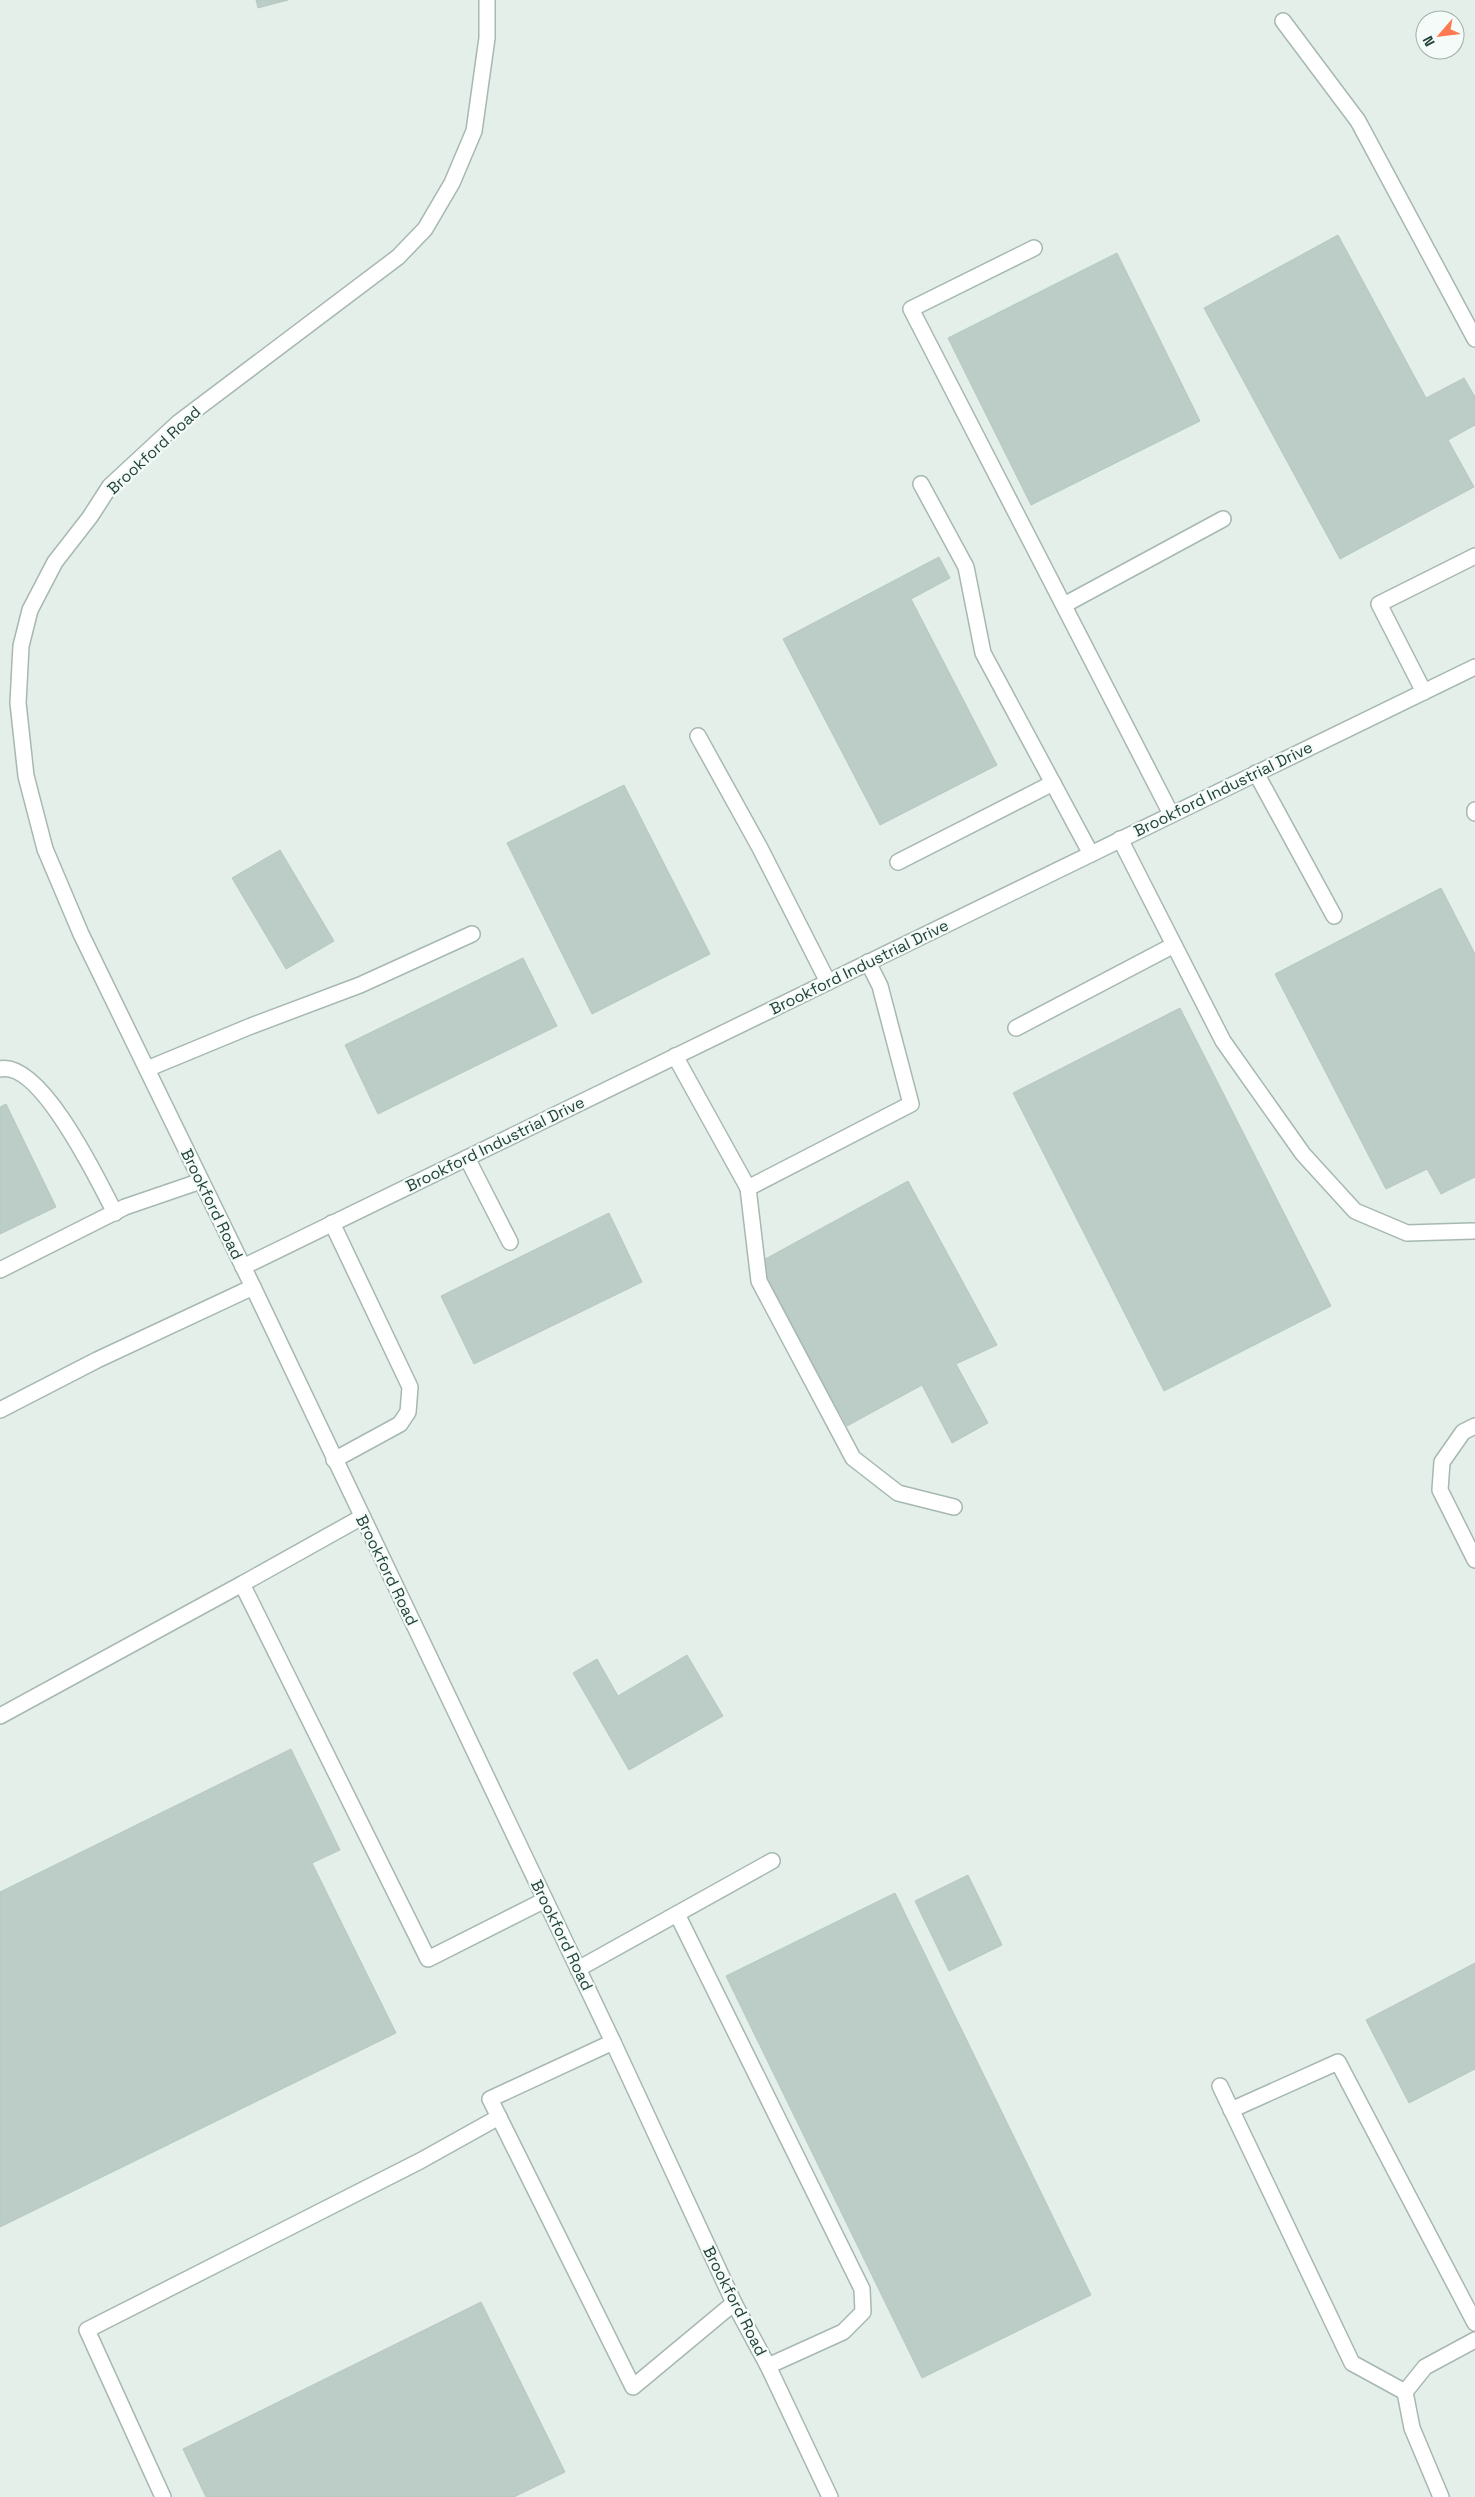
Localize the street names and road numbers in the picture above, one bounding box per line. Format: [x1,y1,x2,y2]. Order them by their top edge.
street label: Brookford Road [103,401,205,499]
street label: Brookford Industrial Drive [1130,737,1316,841]
street label: Brookford Industrial Drive [766,915,952,1019]
street label: Brookford Industrial Drive [402,1092,588,1196]
street label: Brookford Road [176,1145,248,1263]
street label: Brookford Road [351,1511,423,1629]
street label: Brookford Road [526,1876,598,1994]
street label: Brookford Road [698,2242,772,2360]

